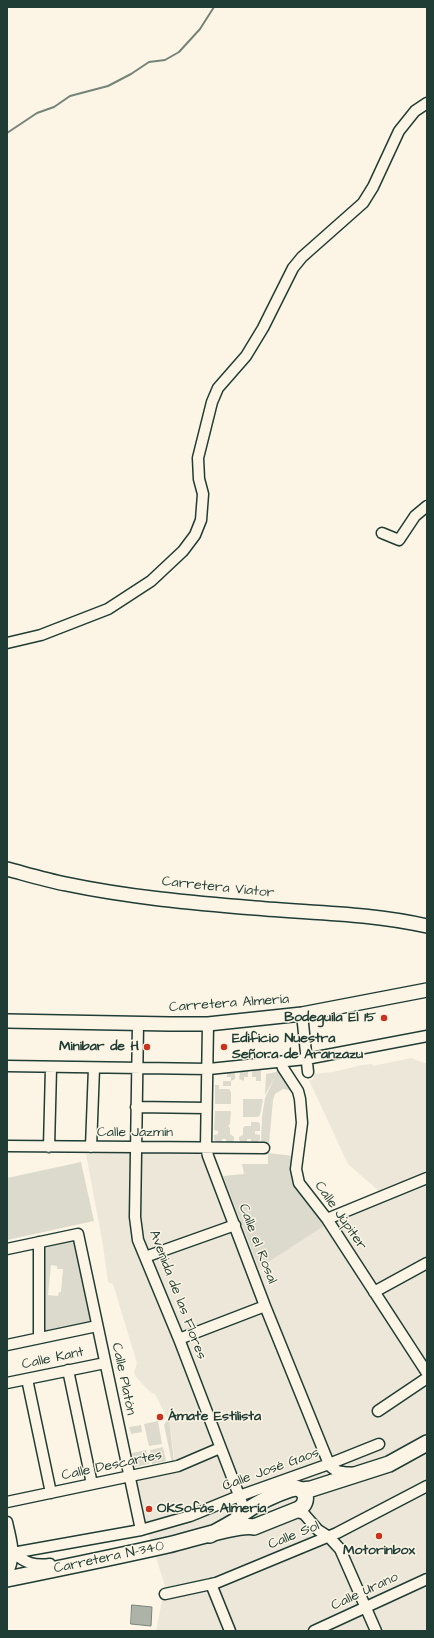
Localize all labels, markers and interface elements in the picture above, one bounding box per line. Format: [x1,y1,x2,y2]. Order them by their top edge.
street label: Carretera Viator [161,874,275,902]
street label: Carretera Almería [168,991,290,1017]
place label: Bodeguila El 15 [284,1010,376,1026]
marker: Bodeguila El 15 [379,1013,389,1023]
place label: Edificio Nuestra Señora de Aranzazu [232,1031,363,1064]
place label: Minibar de H [59,1039,139,1055]
marker: Minibar de H [142,1042,152,1052]
marker: Edificio Nuestra Señora de Aranzazu [219,1042,229,1052]
street label: Calle Jazmín [97,1125,173,1141]
street label: Calle Júpiter [310,1178,370,1254]
street label: Calle el Rosal [234,1202,280,1286]
street label: Avenida de las Flores [145,1228,209,1362]
street label: Calle Platón [107,1341,139,1417]
street label: Calle Kant [21,1344,85,1374]
place label: Ámate Estilista [168,1409,261,1425]
marker: Ámate Estilista [155,1412,165,1422]
street label: Calle José Gaos [220,1445,322,1495]
street label: Calle Descartes [60,1447,164,1485]
place label: OKSofás Almería [157,1501,266,1517]
marker: OKSofás Almería [144,1504,154,1514]
street label: Calle Sol [266,1518,322,1554]
marker: Motorinbox [374,1531,384,1541]
street label: Carretera N-340 [52,1538,166,1578]
place label: Motorinbox [343,1543,415,1559]
street label: Calle Urano [329,1569,401,1615]

